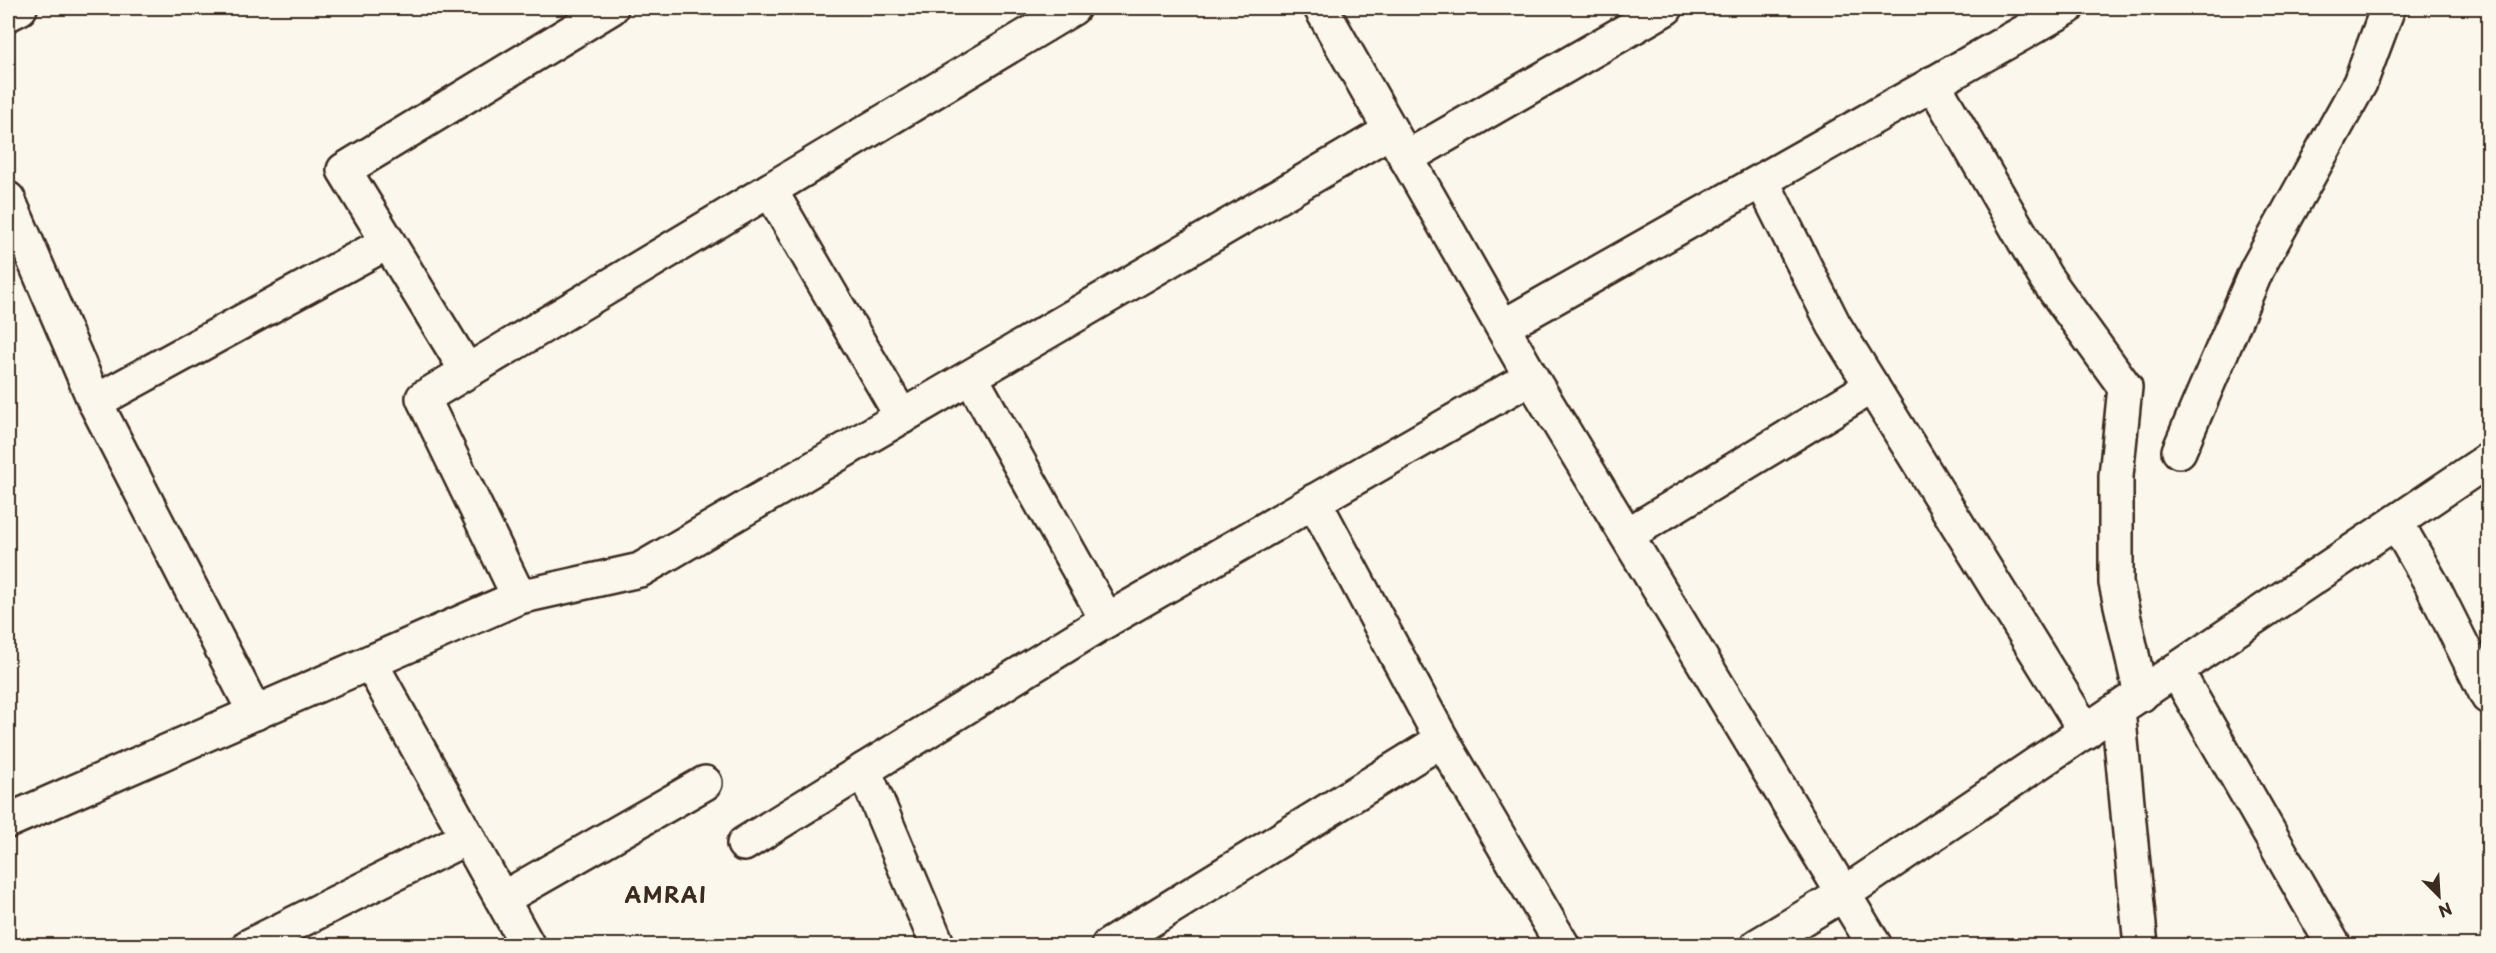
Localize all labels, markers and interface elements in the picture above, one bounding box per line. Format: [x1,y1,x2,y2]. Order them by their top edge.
north arrow [2409,866,2469,926]
district label: AMRAI [625,878,707,910]
text: N [2435,897,2456,924]

